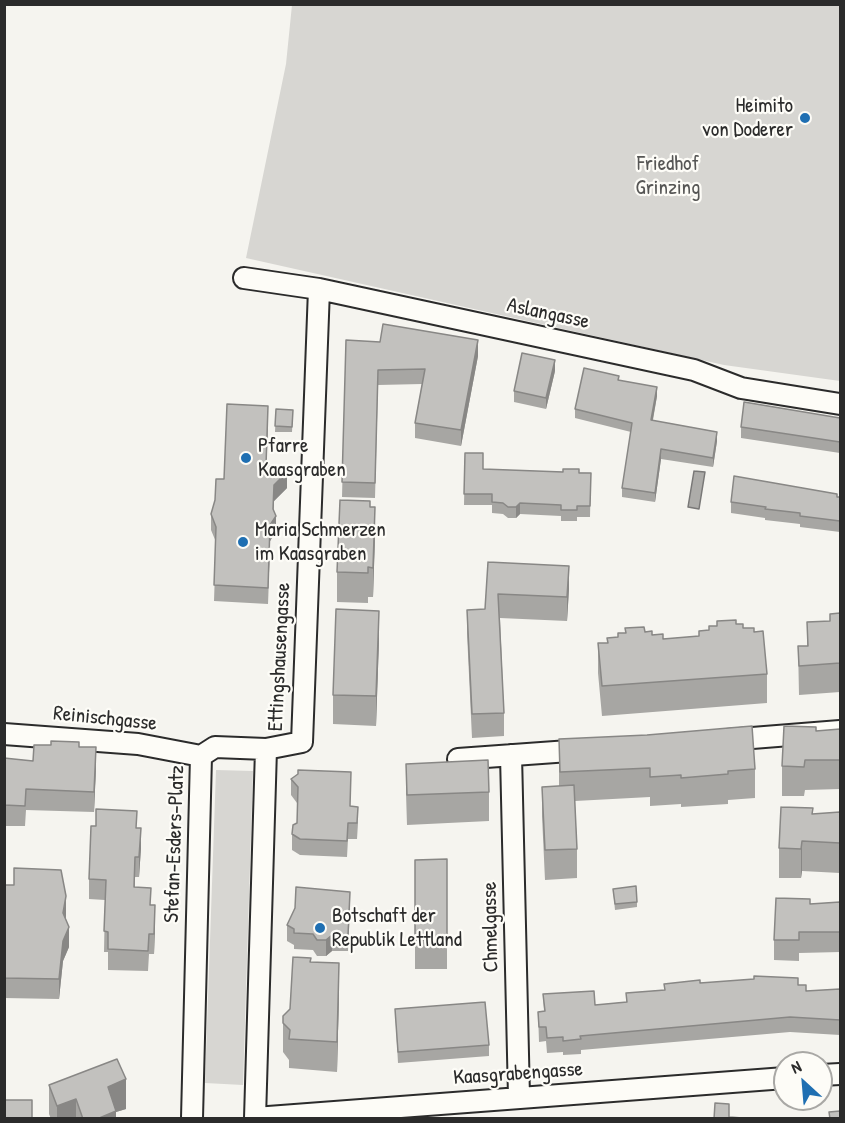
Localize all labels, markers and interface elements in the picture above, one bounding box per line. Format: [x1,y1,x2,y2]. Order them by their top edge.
place label: Heimito von Doderer [702,93,793,143]
marker: Heimito von Doderer [798,111,812,125]
park label: Friedhof Grinzing [636,151,700,201]
street label: Aslangasse [504,293,592,335]
place label: Pfarre Kaasgraben [258,433,346,483]
marker: Pfarre Kaasgraben [239,451,253,465]
place label: Maria Schmerzen im Kaasgraben [255,517,386,567]
marker: Maria Schmerzen im Kaasgraben [236,535,250,549]
street label: Ettingshausengasse [264,582,296,732]
street label: Reinischgasse [52,701,158,737]
street label: Stefan-Esders-Platz [160,765,190,923]
street label: Chmelgasse [478,881,504,973]
place label: Botschaft der Republik Lettland [332,903,462,953]
marker: Botschaft der Republik Lettland [313,921,327,935]
north arrow [773,1051,833,1111]
text: N [787,1055,805,1078]
street label: Kaasgrabengasse [452,1057,584,1091]

